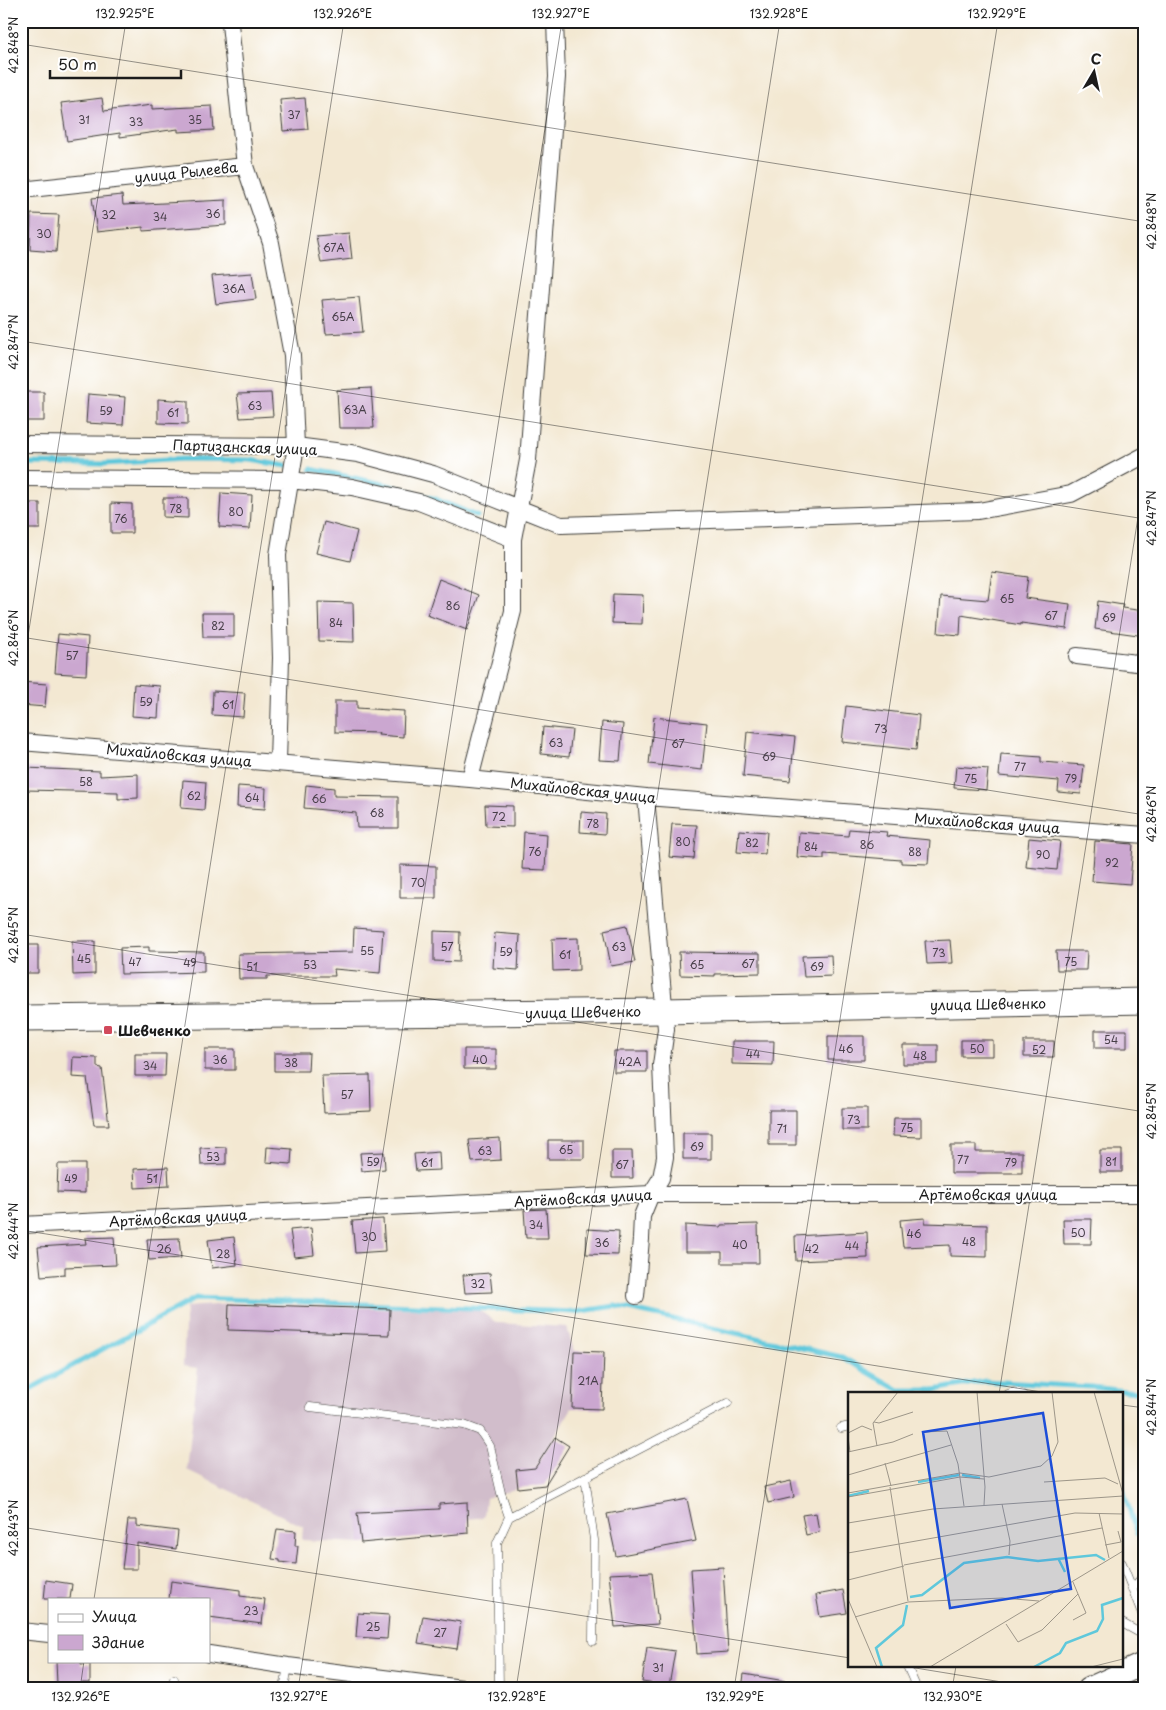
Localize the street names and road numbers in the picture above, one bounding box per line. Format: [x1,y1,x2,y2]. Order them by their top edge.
street label: улица Рылеева [133,156,239,188]
street label: Партизанская улица [172,434,318,460]
street label: Михайловская улица [105,738,253,772]
street label: Михайловская улица [509,772,657,808]
street label: Михайловская улица [913,807,1061,839]
street label: улица Шевченко [930,992,1046,1016]
street label: улица Шевченко [525,1000,641,1024]
street label: Артёмовская улица [513,1184,653,1212]
street label: Артёмовская улица [919,1184,1057,1205]
street label: Артёмовская улица [108,1204,248,1232]

